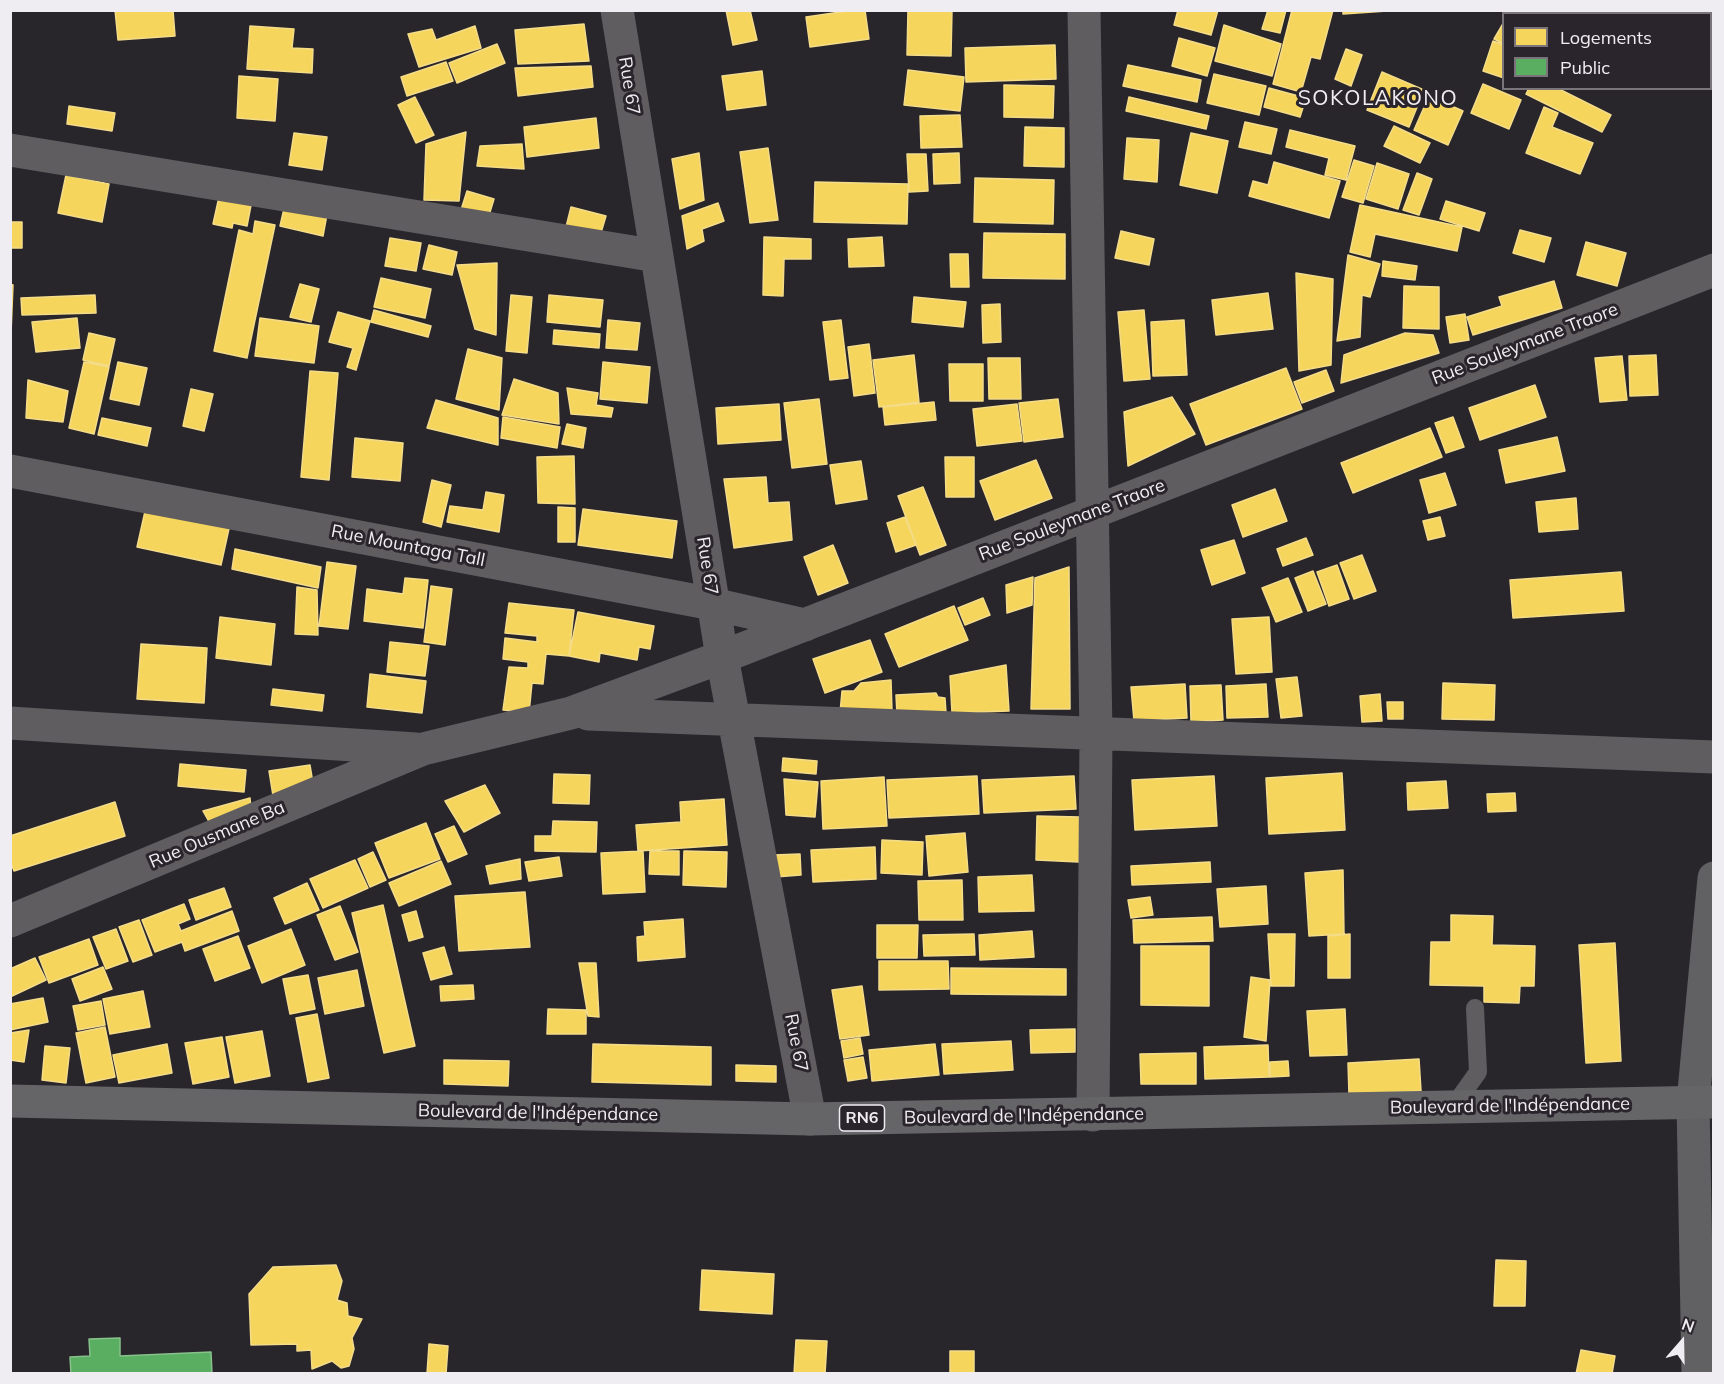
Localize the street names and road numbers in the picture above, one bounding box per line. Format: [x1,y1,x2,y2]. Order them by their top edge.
street label: Rue 67 [614,55,644,117]
street label: Rue Souleymane Traore [1429,299,1621,389]
street label: Rue Souleymane Traore [976,475,1168,565]
street label: Rue Mountaga Tall [329,520,487,572]
street label: Rue 67 [692,535,722,597]
street label: Rue Ousmane Ba [146,797,288,873]
street label: Rue 67 [780,1012,812,1074]
street label: Boulevard de l'Indépendance [1390,1093,1630,1119]
street label: Boulevard de l'Indépendance [418,1100,658,1126]
street label: Boulevard de l'Indépendance [904,1103,1144,1129]
road number: RN6 [840,1105,884,1131]

